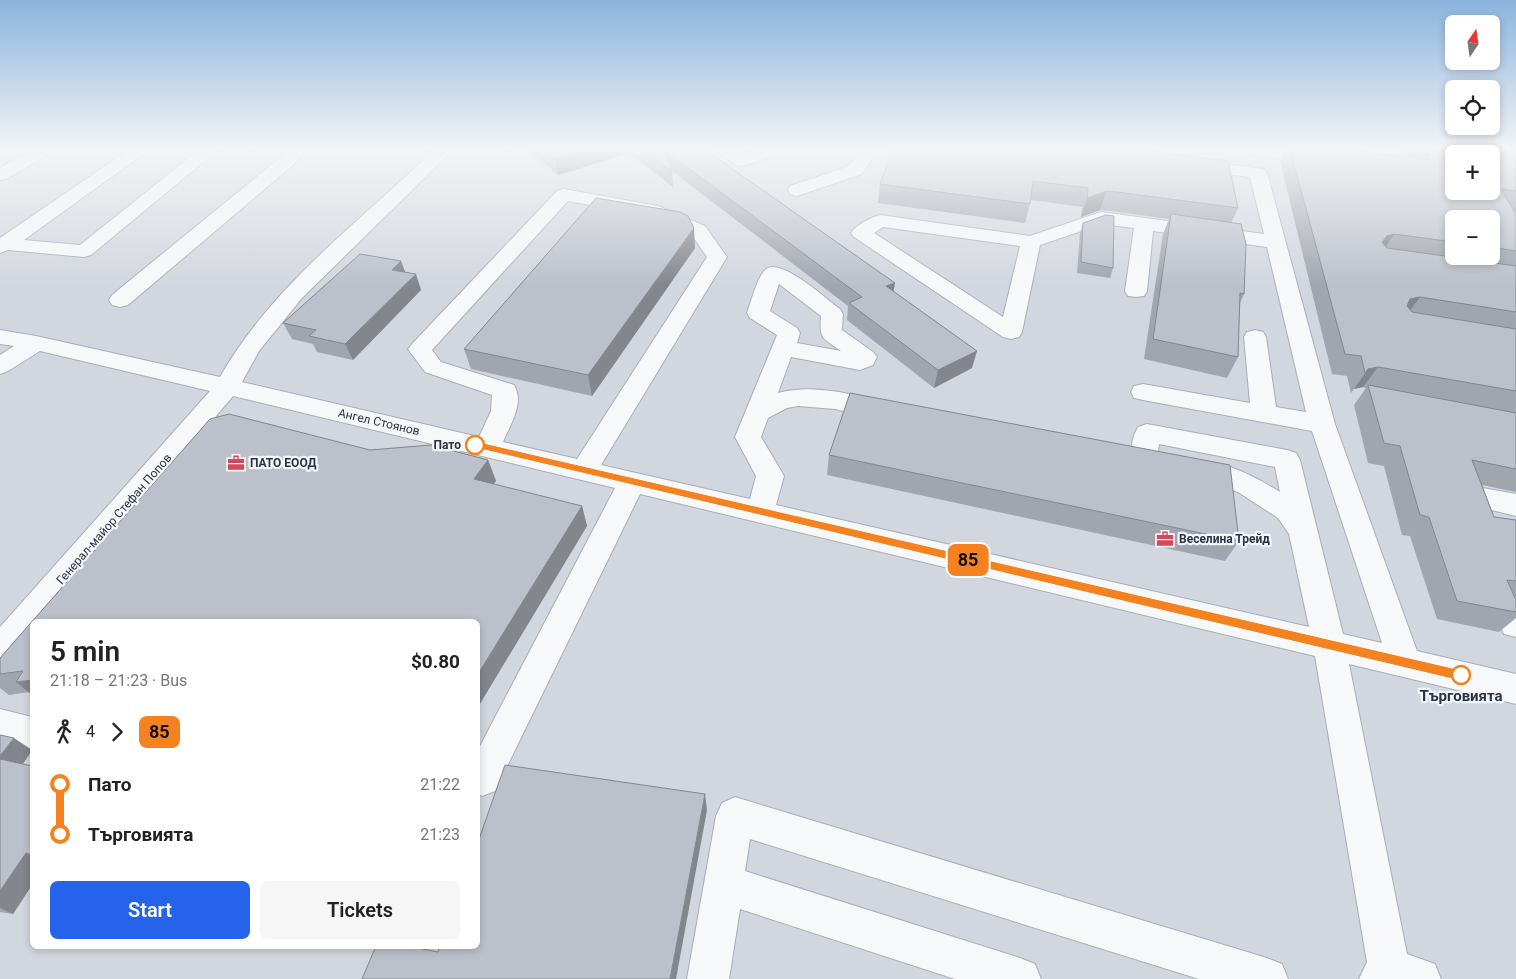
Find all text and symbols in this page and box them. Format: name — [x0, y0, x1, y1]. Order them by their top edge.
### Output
north arrow — [1445, 15, 1500, 70]
map controls — [1445, 15, 1500, 265]
button: locate — [1445, 80, 1500, 135]
button: + — [1445, 145, 1500, 200]
button: − — [1445, 210, 1500, 265]
street label: Ангел Стоянов — [337, 406, 421, 438]
marker: Пато — [465, 435, 485, 455]
place label: Пато — [433, 438, 461, 452]
street label: Генерал-майор Стефан Попов — [54, 451, 175, 587]
office icon: ПАТО ЕООД — [226, 453, 246, 473]
place label: ПАТО ЕООД — [250, 456, 316, 470]
office icon: Веселина Трейд — [1155, 529, 1175, 549]
place label: Веселина Трейд — [1179, 532, 1270, 546]
line badge: 85 — [946, 544, 990, 576]
text: 85 — [958, 549, 978, 570]
text: 5 min — [50, 635, 120, 668]
text: $0.80 — [411, 650, 460, 673]
marker: Търговията — [1451, 665, 1471, 685]
text: 21:18 – 21:23 · Bus — [50, 671, 187, 690]
place label: Търговията — [1419, 687, 1503, 705]
icon: walk — [50, 718, 78, 746]
icon: forward — [103, 718, 131, 746]
text: 85 — [149, 721, 170, 742]
text: 4 — [86, 722, 95, 741]
text: Пато — [88, 773, 132, 796]
text: 21:22 — [420, 775, 460, 794]
text: Търговията — [88, 823, 193, 846]
text: 21:23 — [420, 825, 460, 844]
button: Start — [50, 881, 250, 939]
button: Tickets — [260, 881, 460, 939]

